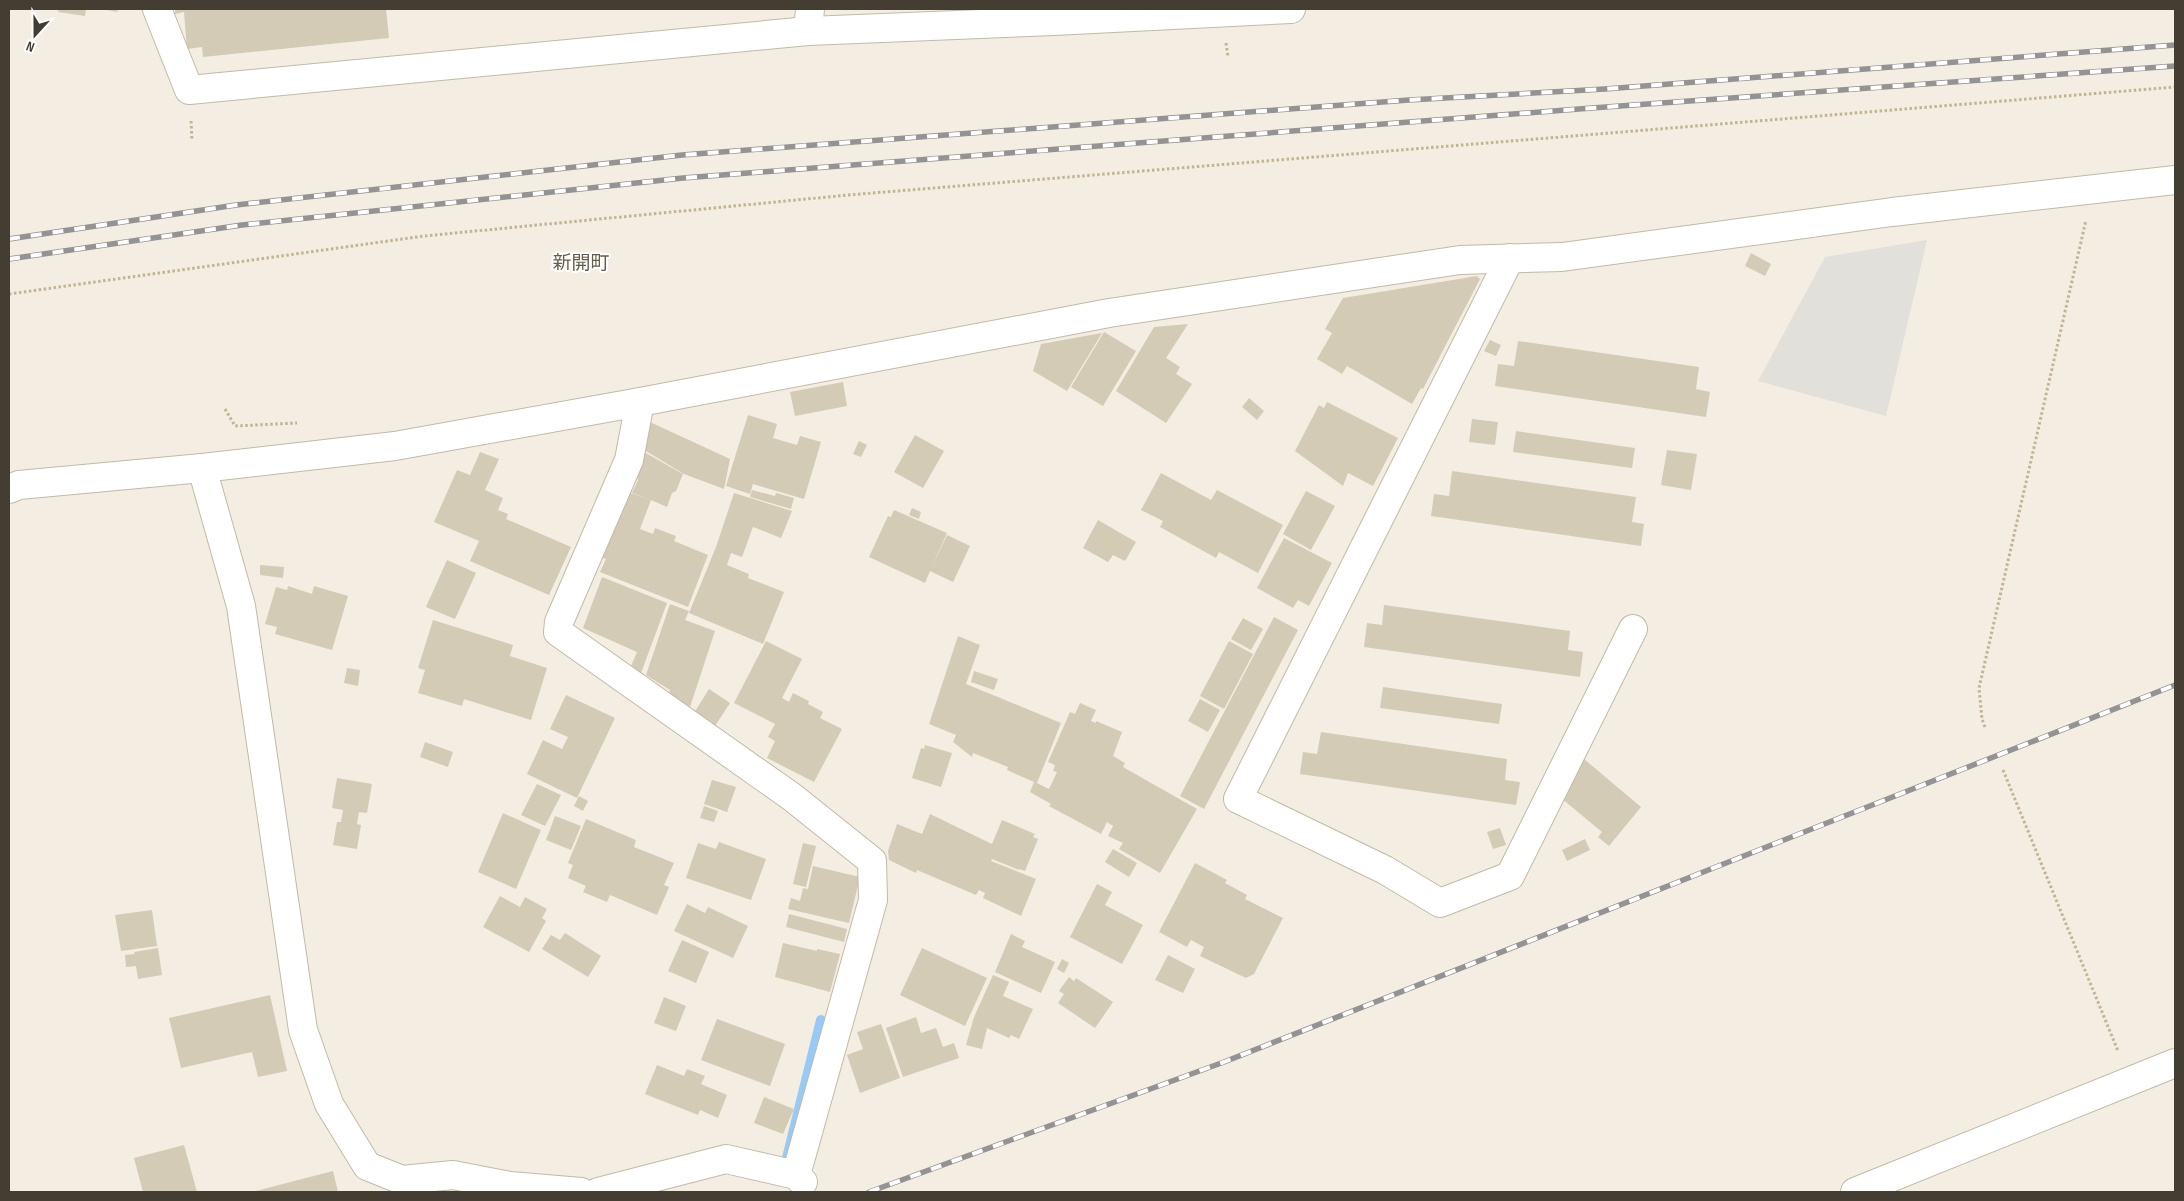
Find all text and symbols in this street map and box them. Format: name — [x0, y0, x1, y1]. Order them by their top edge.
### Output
north arrow — [10, 10, 60, 60]
text: N — [24, 37, 37, 56]
district label: 新開町 — [552, 252, 610, 275]

